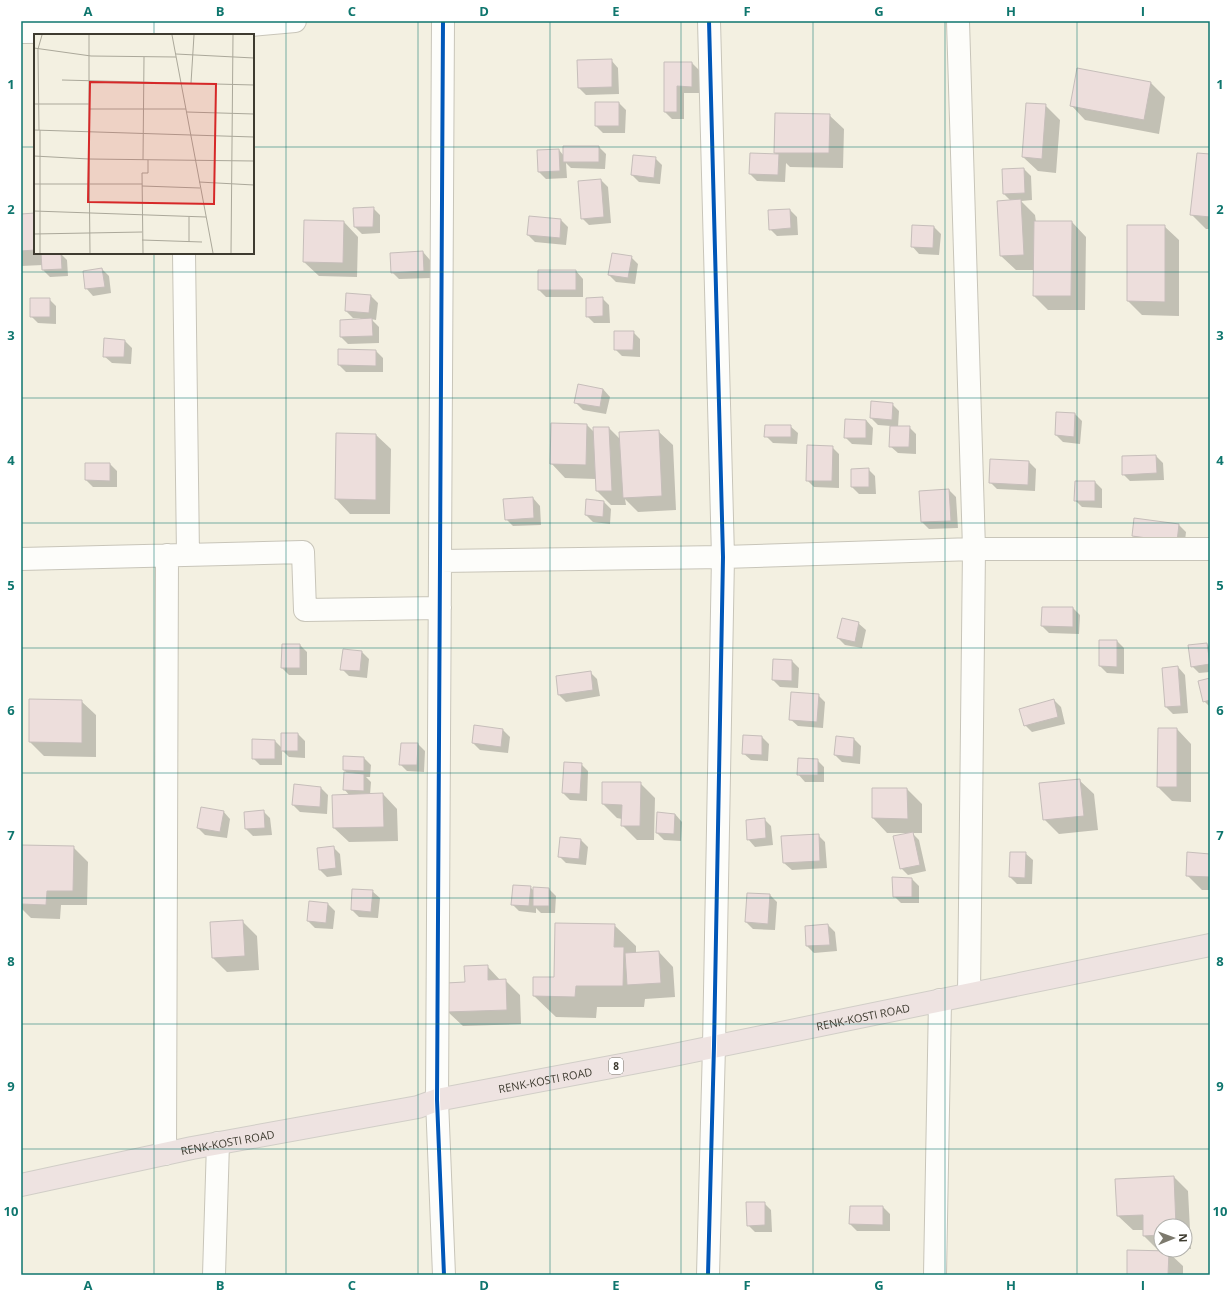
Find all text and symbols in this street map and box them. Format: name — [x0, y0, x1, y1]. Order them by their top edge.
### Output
text: A — [84, 2, 93, 20]
text: B — [216, 2, 225, 20]
text: C — [348, 2, 356, 20]
text: D — [479, 2, 489, 20]
text: E — [612, 2, 620, 20]
text: F — [743, 2, 751, 20]
text: G — [874, 2, 884, 20]
text: H — [1006, 2, 1016, 20]
text: I — [1141, 2, 1145, 20]
inset map — [34, 34, 254, 254]
text: 1 — [7, 75, 15, 93]
text: 1 — [1216, 75, 1224, 93]
text: 2 — [7, 200, 15, 218]
text: 2 — [1216, 200, 1224, 218]
text: 3 — [7, 326, 15, 344]
text: 3 — [1216, 326, 1224, 344]
text: 4 — [7, 451, 15, 469]
text: 4 — [1216, 451, 1224, 469]
text: 5 — [7, 576, 15, 594]
text: 5 — [1216, 576, 1224, 594]
text: 6 — [7, 701, 15, 719]
text: 6 — [1216, 701, 1224, 719]
text: 7 — [7, 826, 15, 844]
text: 7 — [1216, 826, 1224, 844]
text: 8 — [7, 952, 15, 970]
text: 8 — [1216, 952, 1224, 970]
street label: RENK-KOSTI ROAD — [815, 999, 911, 1033]
road number: 8 — [609, 1058, 623, 1074]
street label: RENK-KOSTI ROAD — [497, 1063, 593, 1096]
text: 9 — [7, 1077, 15, 1095]
text: 9 — [1216, 1077, 1224, 1095]
street label: RENK-KOSTI ROAD — [179, 1126, 276, 1158]
text: 10 — [4, 1202, 18, 1220]
text: 10 — [1213, 1202, 1227, 1220]
north arrow — [1153, 1218, 1193, 1258]
text: N — [1176, 1233, 1191, 1242]
text: A — [84, 1276, 93, 1294]
text: B — [216, 1276, 225, 1294]
text: C — [348, 1276, 356, 1294]
text: D — [479, 1276, 489, 1294]
text: E — [612, 1276, 620, 1294]
text: F — [743, 1276, 751, 1294]
text: G — [874, 1276, 884, 1294]
text: H — [1006, 1276, 1016, 1294]
text: I — [1141, 1276, 1145, 1294]

